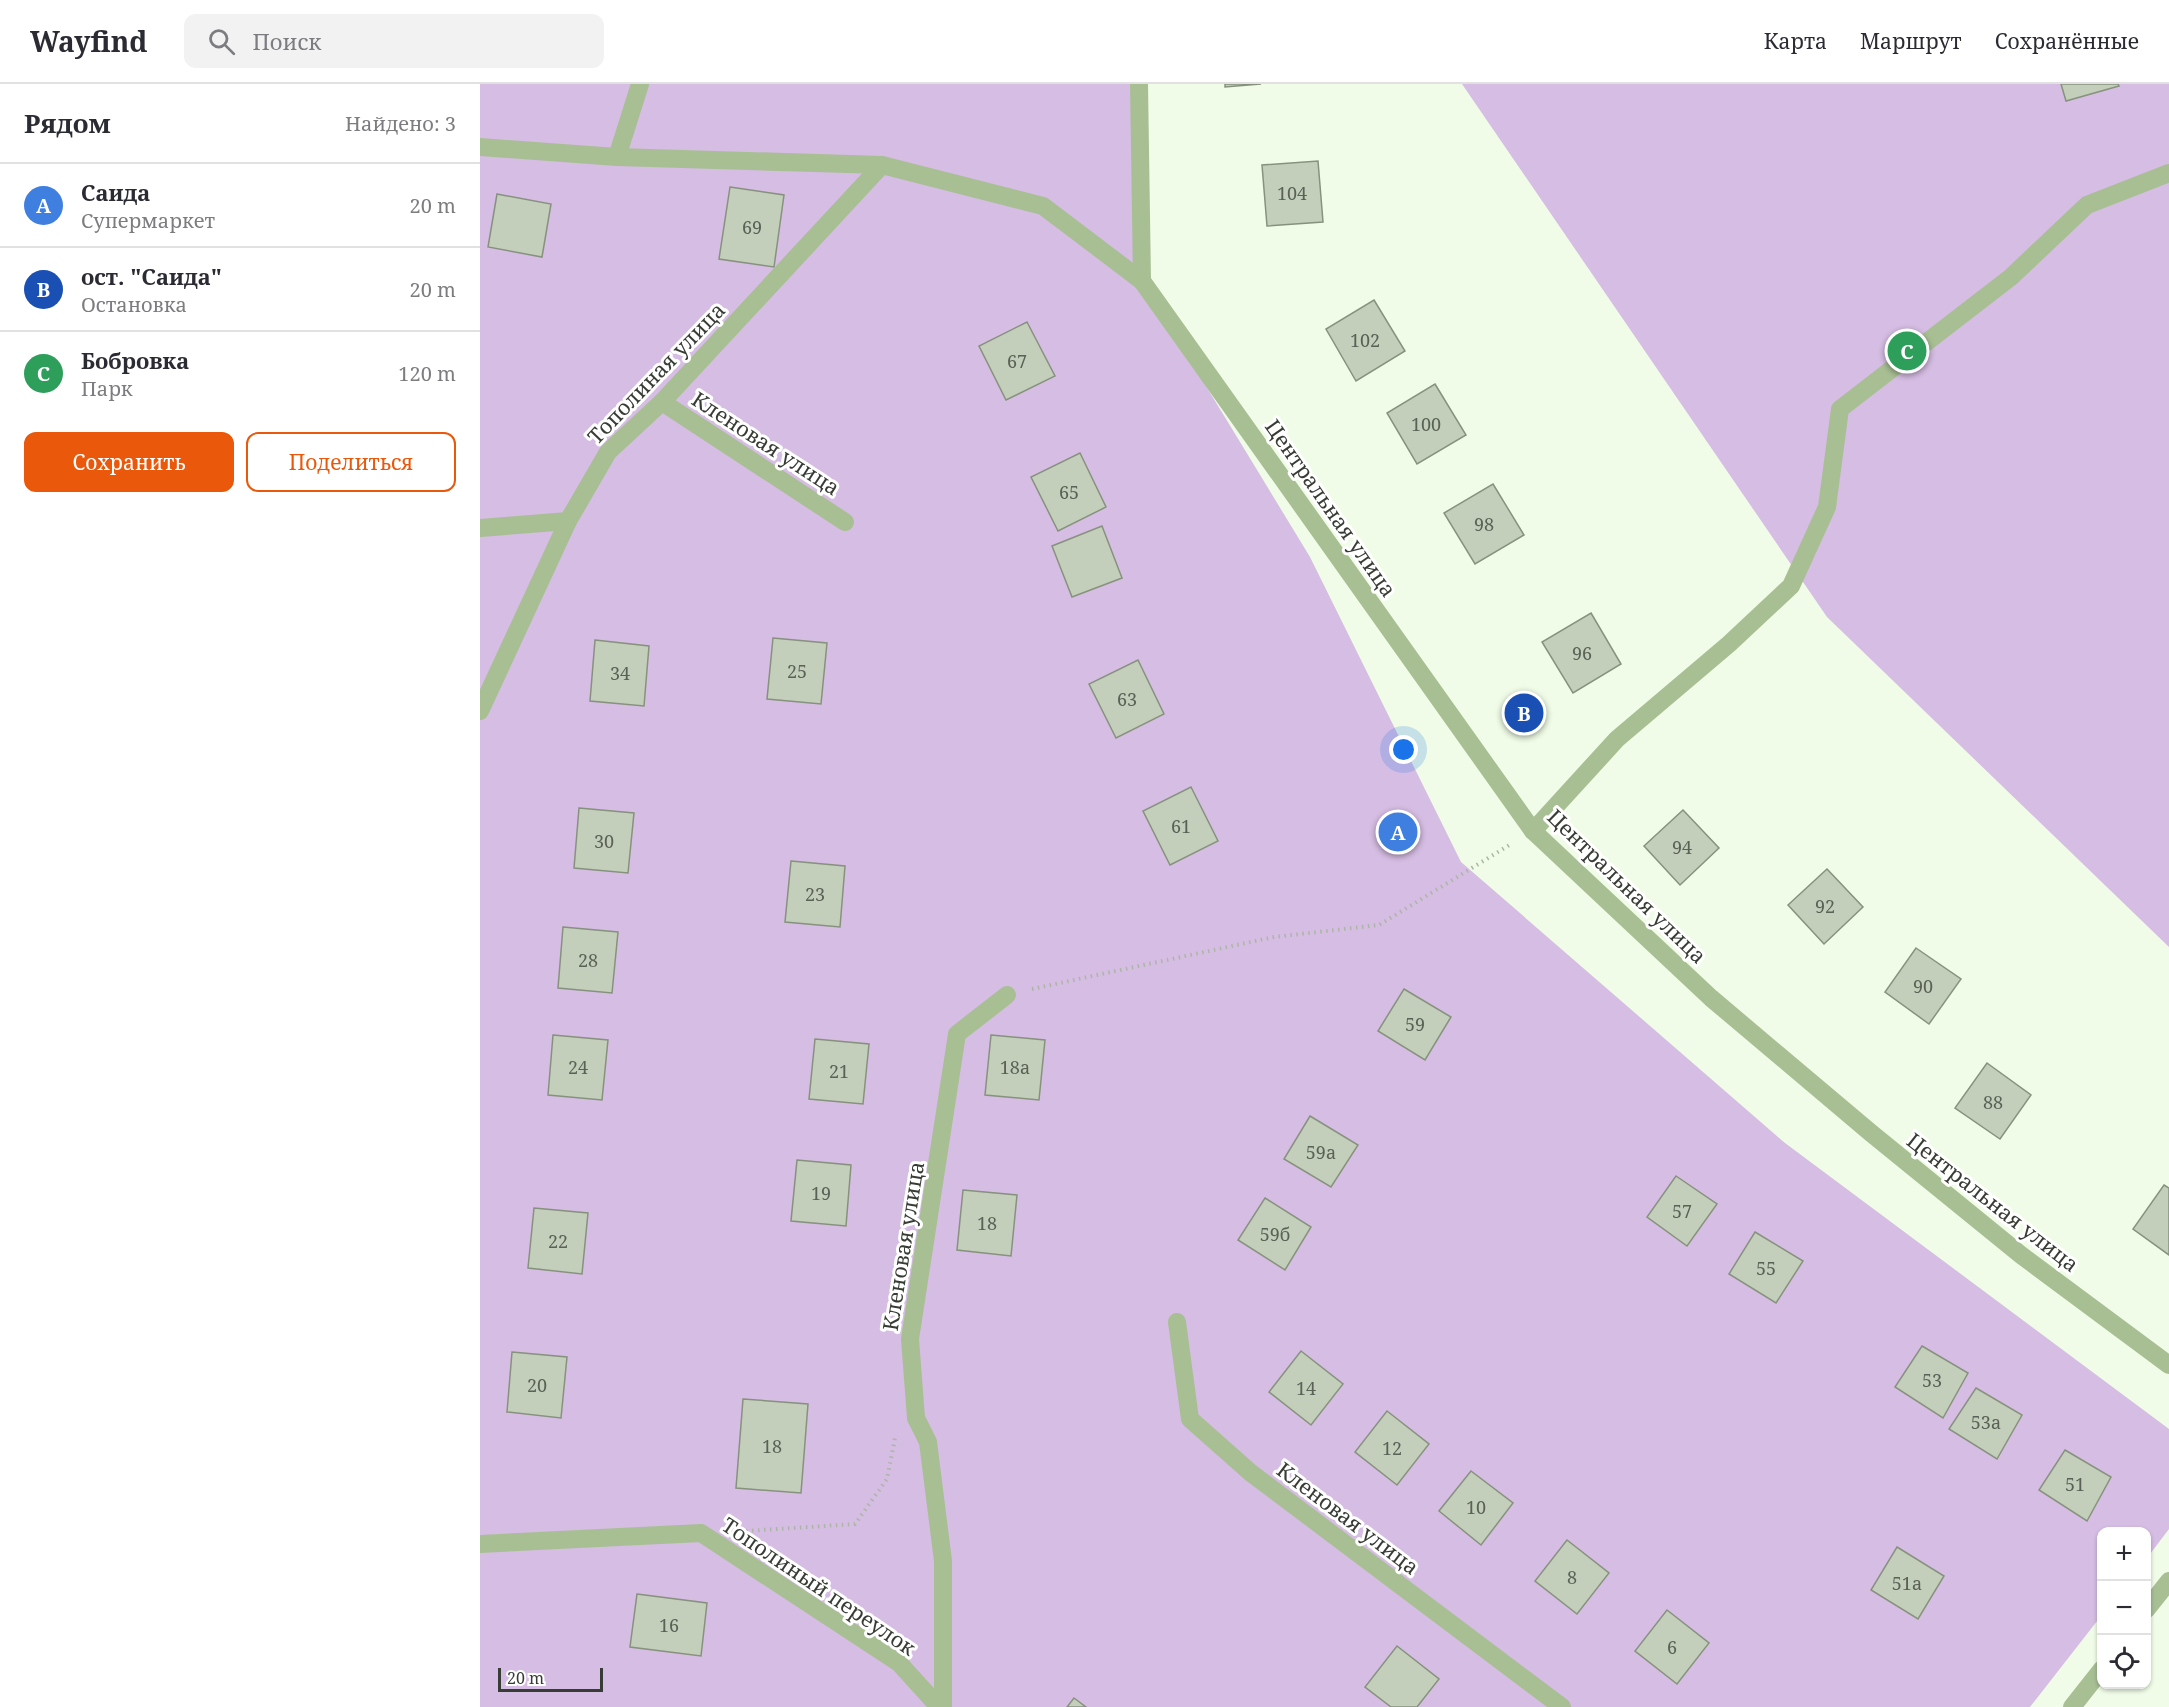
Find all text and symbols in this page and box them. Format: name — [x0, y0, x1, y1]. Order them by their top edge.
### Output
search box — [184, 14, 604, 68]
text: Wayfind — [30, 22, 148, 60]
icon: search — [205, 25, 238, 58]
text: Поиск — [253, 26, 321, 56]
text: Карта — [1764, 27, 1827, 55]
text: Маршрут — [1860, 27, 1962, 55]
text: Сохранённые — [1995, 27, 2139, 55]
text: Рядом — [24, 105, 111, 141]
text: Найдено: 3 — [345, 110, 456, 137]
text: Саида — [81, 177, 150, 207]
house number: 104 — [1277, 181, 1307, 205]
text: A — [36, 192, 51, 219]
text: 20 m — [410, 192, 456, 219]
text: Супермаркет — [81, 207, 215, 234]
house number: 69 — [742, 215, 762, 239]
text: ост. "Саида" — [81, 261, 222, 291]
text: B — [37, 276, 50, 303]
text: 20 m — [410, 276, 456, 303]
text: Остановка — [81, 291, 187, 318]
street label: Тополиная улица — [581, 296, 731, 450]
house number: 102 — [1350, 328, 1380, 352]
pin: C — [1888, 328, 1926, 374]
text: Бобровка — [81, 345, 189, 375]
house number: 67 — [1007, 349, 1027, 373]
text: C — [37, 360, 50, 387]
text: 120 m — [398, 360, 456, 387]
text: Парк — [81, 375, 133, 402]
street label: Кленовая улица — [687, 385, 845, 501]
house number: 100 — [1411, 412, 1441, 436]
street label: Центральная улица — [1259, 414, 1403, 602]
button: Сохранить — [24, 432, 234, 492]
button: Поделиться — [246, 432, 456, 492]
house number: 65 — [1059, 480, 1079, 504]
house number: 98 — [1474, 512, 1494, 536]
house number: 96 — [1572, 641, 1592, 665]
house number: 25 — [787, 659, 807, 683]
house number: 34 — [610, 661, 630, 685]
house number: 63 — [1117, 687, 1137, 711]
pin: B — [1504, 690, 1544, 736]
your location — [1389, 735, 1418, 764]
street label: Центральная улица — [1541, 803, 1713, 969]
pin: A — [1378, 810, 1418, 855]
house number: 61 — [1171, 814, 1191, 838]
house number: 30 — [594, 829, 614, 853]
house number: 94 — [1672, 835, 1692, 859]
house number: 23 — [805, 882, 825, 906]
house number: 92 — [1815, 894, 1835, 918]
house number: 28 — [578, 948, 598, 972]
house number: 90 — [1913, 974, 1933, 998]
house number: 59 — [1405, 1012, 1425, 1036]
house number: 24 — [568, 1055, 588, 1079]
house number: 18а — [1000, 1055, 1030, 1079]
house number: 21 — [829, 1059, 849, 1083]
house number: 88 — [1983, 1090, 2003, 1114]
street label: Центральная улица — [1901, 1126, 2085, 1278]
house number: 59а — [1306, 1140, 1336, 1164]
street label: Кленовая улица — [876, 1159, 930, 1333]
house number: 19 — [811, 1181, 831, 1205]
house number: 57 — [1672, 1199, 1692, 1223]
house number: 18 — [977, 1211, 997, 1235]
house number: 59б — [1260, 1222, 1290, 1246]
house number: 22 — [548, 1229, 568, 1253]
house number: 55 — [1756, 1256, 1776, 1280]
house number: 53 — [1922, 1368, 1942, 1392]
house number: 20 — [527, 1373, 547, 1397]
house number: 14 — [1296, 1376, 1316, 1400]
house number: 53а — [1971, 1410, 2001, 1434]
house number: 18 — [762, 1434, 782, 1458]
house number: 12 — [1382, 1436, 1402, 1460]
street label: Кленовая улица — [1271, 1455, 1425, 1581]
house number: 51 — [2065, 1472, 2085, 1496]
house number: 10 — [1466, 1495, 1486, 1519]
street label: Тополиный переулок — [717, 1511, 922, 1662]
map controls — [2097, 1527, 2151, 1689]
button: + — [2097, 1527, 2151, 1581]
house number: 8 — [1567, 1565, 1577, 1589]
house number: 51а — [1892, 1571, 1922, 1595]
button: − — [2097, 1581, 2151, 1635]
house number: 16 — [659, 1613, 679, 1637]
house number: 6 — [1667, 1635, 1677, 1659]
button: locate — [2097, 1635, 2151, 1689]
scale bar — [498, 1665, 603, 1692]
text: 20 m — [507, 1667, 544, 1689]

